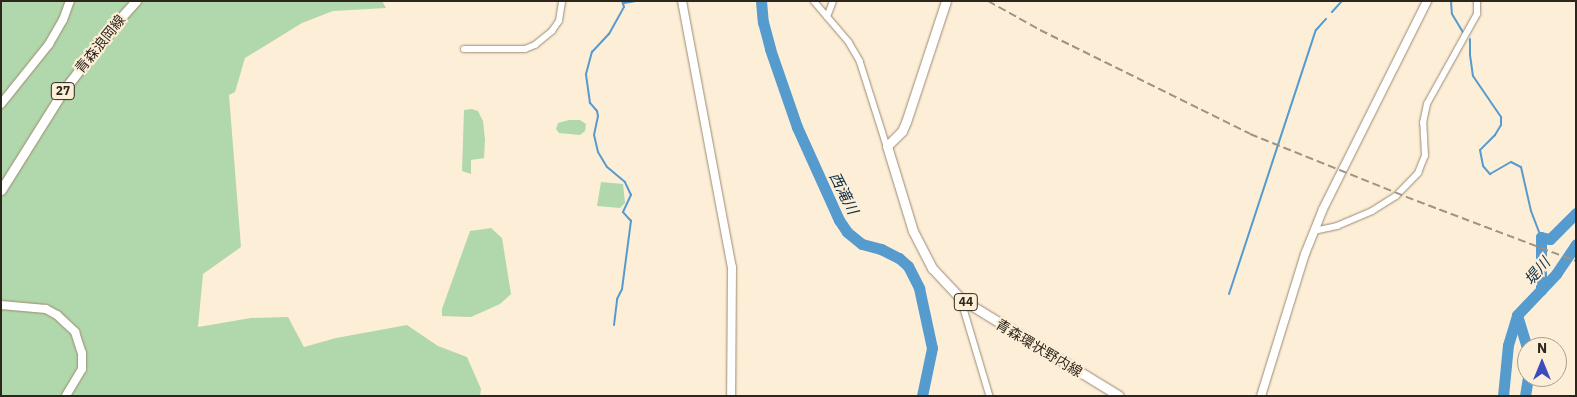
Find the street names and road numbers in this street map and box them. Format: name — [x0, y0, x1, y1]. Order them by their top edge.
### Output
street label: 青森浪岡線 — [71, 12, 129, 76]
road number: 27 — [50, 82, 76, 100]
road number: 44 — [954, 292, 978, 312]
street label: 青森環状野内線 — [993, 316, 1085, 380]

